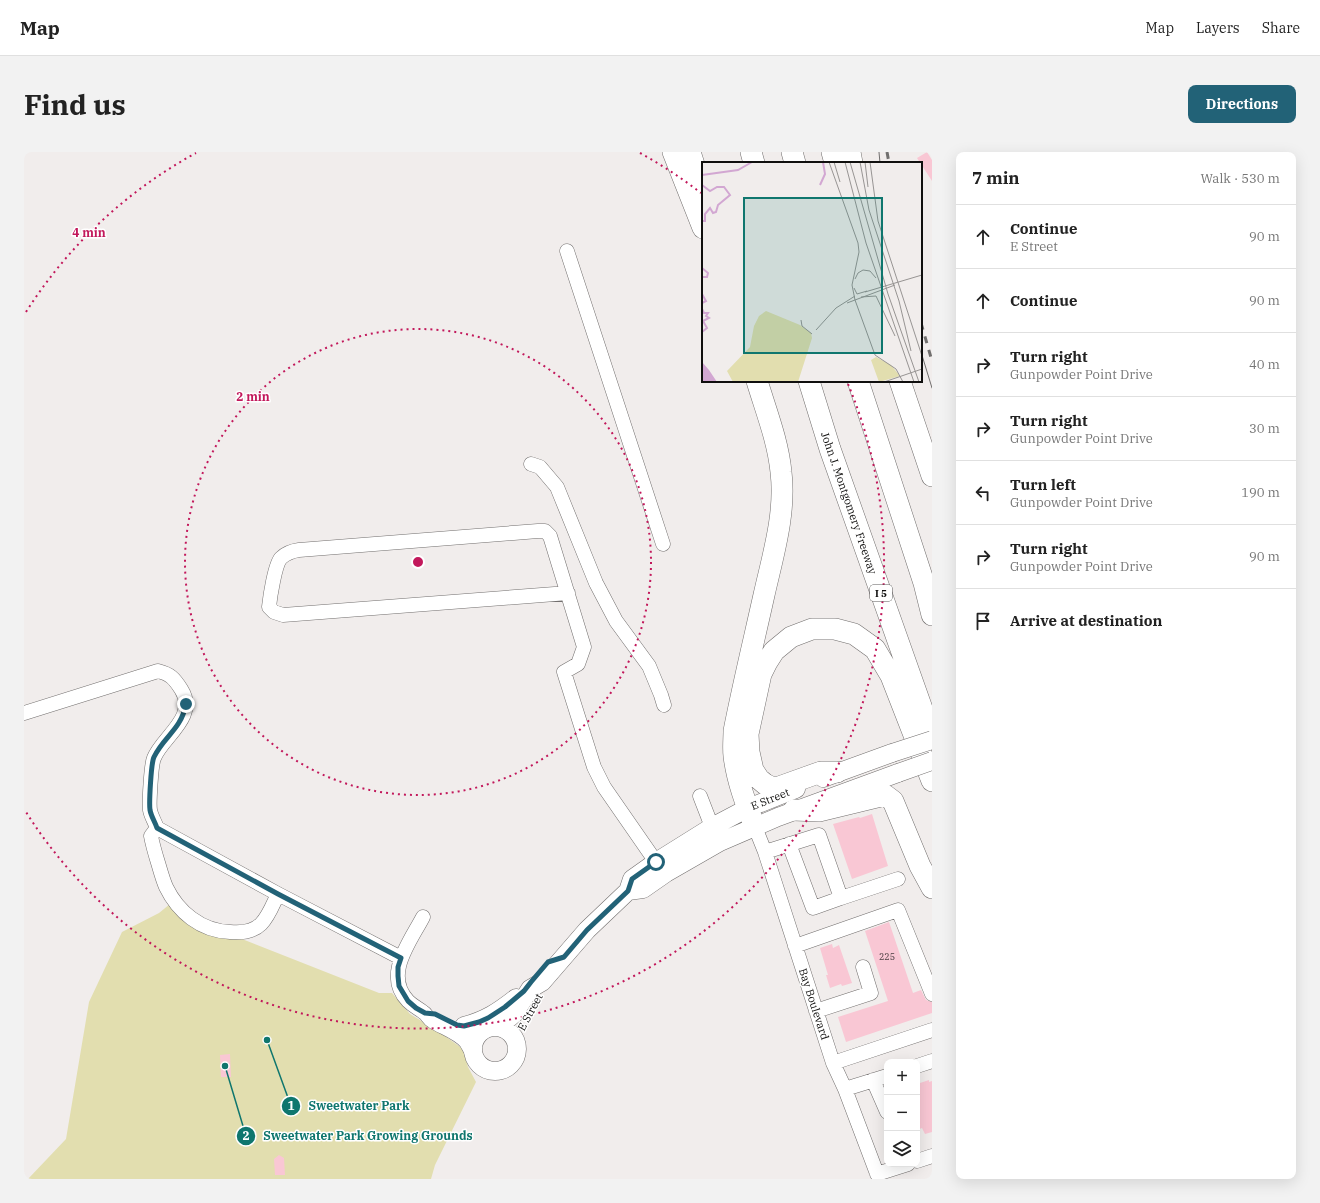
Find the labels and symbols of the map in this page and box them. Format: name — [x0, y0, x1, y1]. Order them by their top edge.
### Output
inset map — [702, 162, 922, 382]
text: 4 min — [72, 225, 106, 240]
text: 2 min — [236, 389, 270, 404]
street label: John J. Montgomery Freeway — [818, 430, 880, 576]
centre of rings — [411, 555, 425, 569]
road number: I 5 — [870, 585, 892, 601]
route end — [177, 695, 195, 713]
street label: E Street — [749, 785, 792, 813]
route start — [647, 853, 665, 871]
house number: 225 — [879, 951, 895, 962]
street label: Bay Boulevard — [796, 966, 832, 1042]
street label: E Street — [514, 991, 546, 1033]
callout: Sweetwater Park — [281, 1094, 418, 1118]
text: 1 — [287, 1098, 295, 1113]
text: Sweetwater Park — [309, 1098, 410, 1113]
callout: Sweetwater Park Growing Grounds — [236, 1124, 481, 1148]
text: 2 — [242, 1128, 250, 1143]
text: Sweetwater Park Growing Grounds — [263, 1128, 473, 1143]

